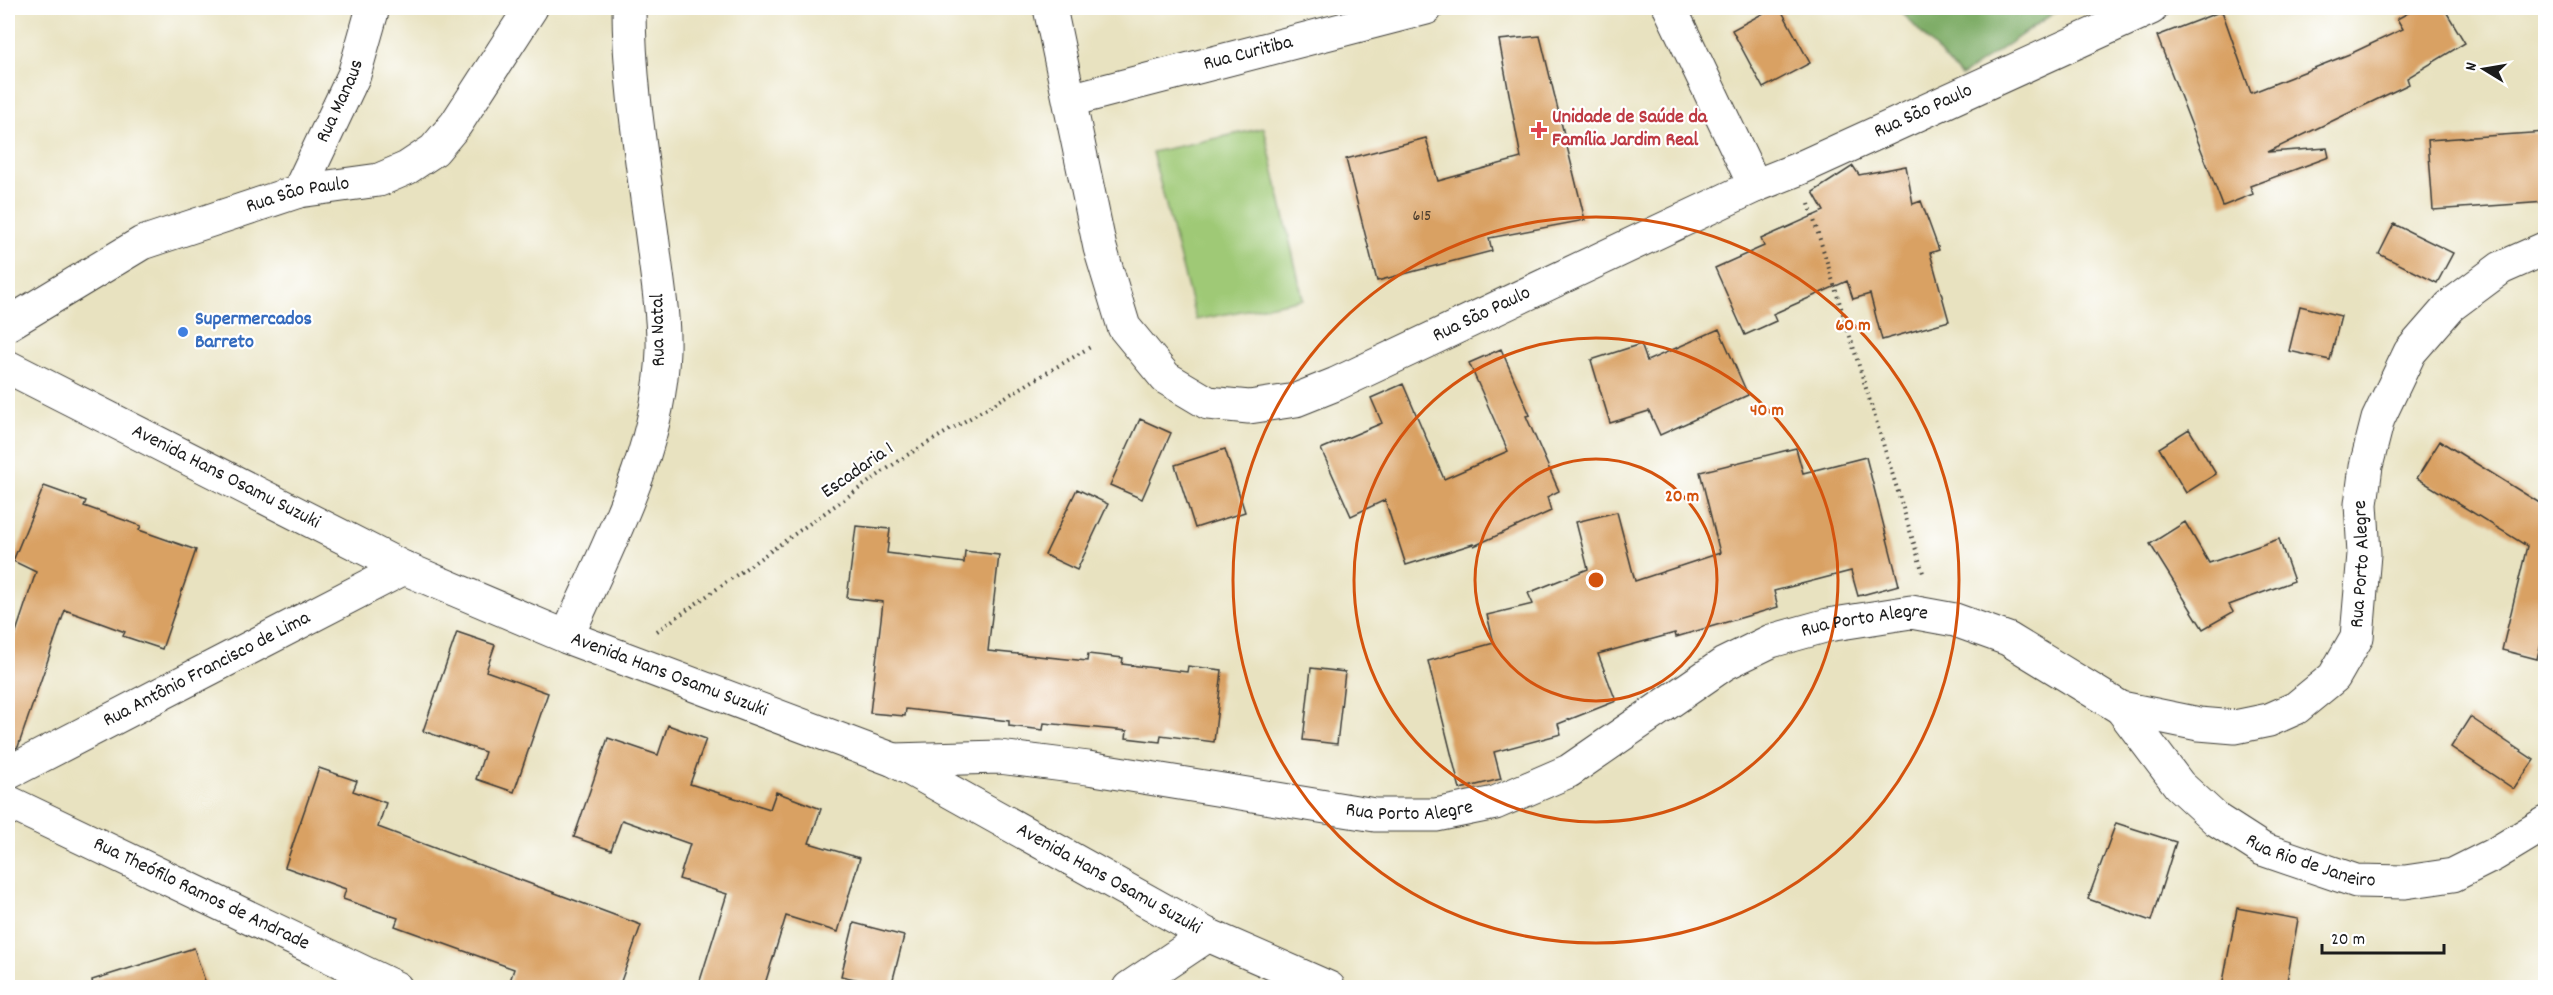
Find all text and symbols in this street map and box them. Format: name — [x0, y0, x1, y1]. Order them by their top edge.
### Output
street label: Rua Curitiba — [1201, 29, 1296, 79]
north arrow — [2454, 39, 2514, 99]
street label: Rua Manaus — [310, 57, 372, 148]
text: N — [2460, 60, 2484, 73]
street label: Rua São Paulo — [1870, 77, 1977, 146]
place label: Unidade de Saúde da Família Jardim Real — [1552, 104, 1708, 155]
marker: Unidade de Saúde da Família Jardim Real — [1530, 121, 1548, 139]
street label: Rua São Paulo — [243, 170, 351, 221]
house number: 615 — [1413, 205, 1431, 228]
street label: Rua São Paulo — [1428, 280, 1536, 350]
street label: Rua Natal — [644, 293, 674, 367]
place label: Supermercados Barreto — [195, 306, 312, 357]
text: 60 m — [1835, 314, 1871, 339]
marker: Supermercados Barreto — [176, 325, 190, 339]
text: 40 m — [1750, 399, 1784, 424]
street label: Avenida Hans Osamu Suzuki — [126, 418, 325, 537]
street label: Escadaria 1 — [816, 436, 900, 506]
text: 20 m — [1665, 485, 1699, 510]
street label: Rua Porto Alegre — [2344, 499, 2378, 629]
centre of rings — [1586, 570, 1606, 590]
street label: Rua Porto Alegre — [1798, 598, 1930, 646]
street label: Rua Antônio Francisco de Lima — [98, 605, 316, 735]
street label: Avenida Hans Osamu Suzuki — [567, 626, 772, 725]
street label: Rua Porto Alegre — [1343, 794, 1476, 829]
street label: Avenida Hans Osamu Suzuki — [1011, 817, 1206, 943]
street label: Rua Rio de Janeiro — [2239, 827, 2376, 895]
street label: Rua Theófilo Ramos de Andrade — [88, 831, 314, 958]
scale bar — [2322, 917, 2444, 955]
text: 20 m — [2331, 928, 2365, 953]

